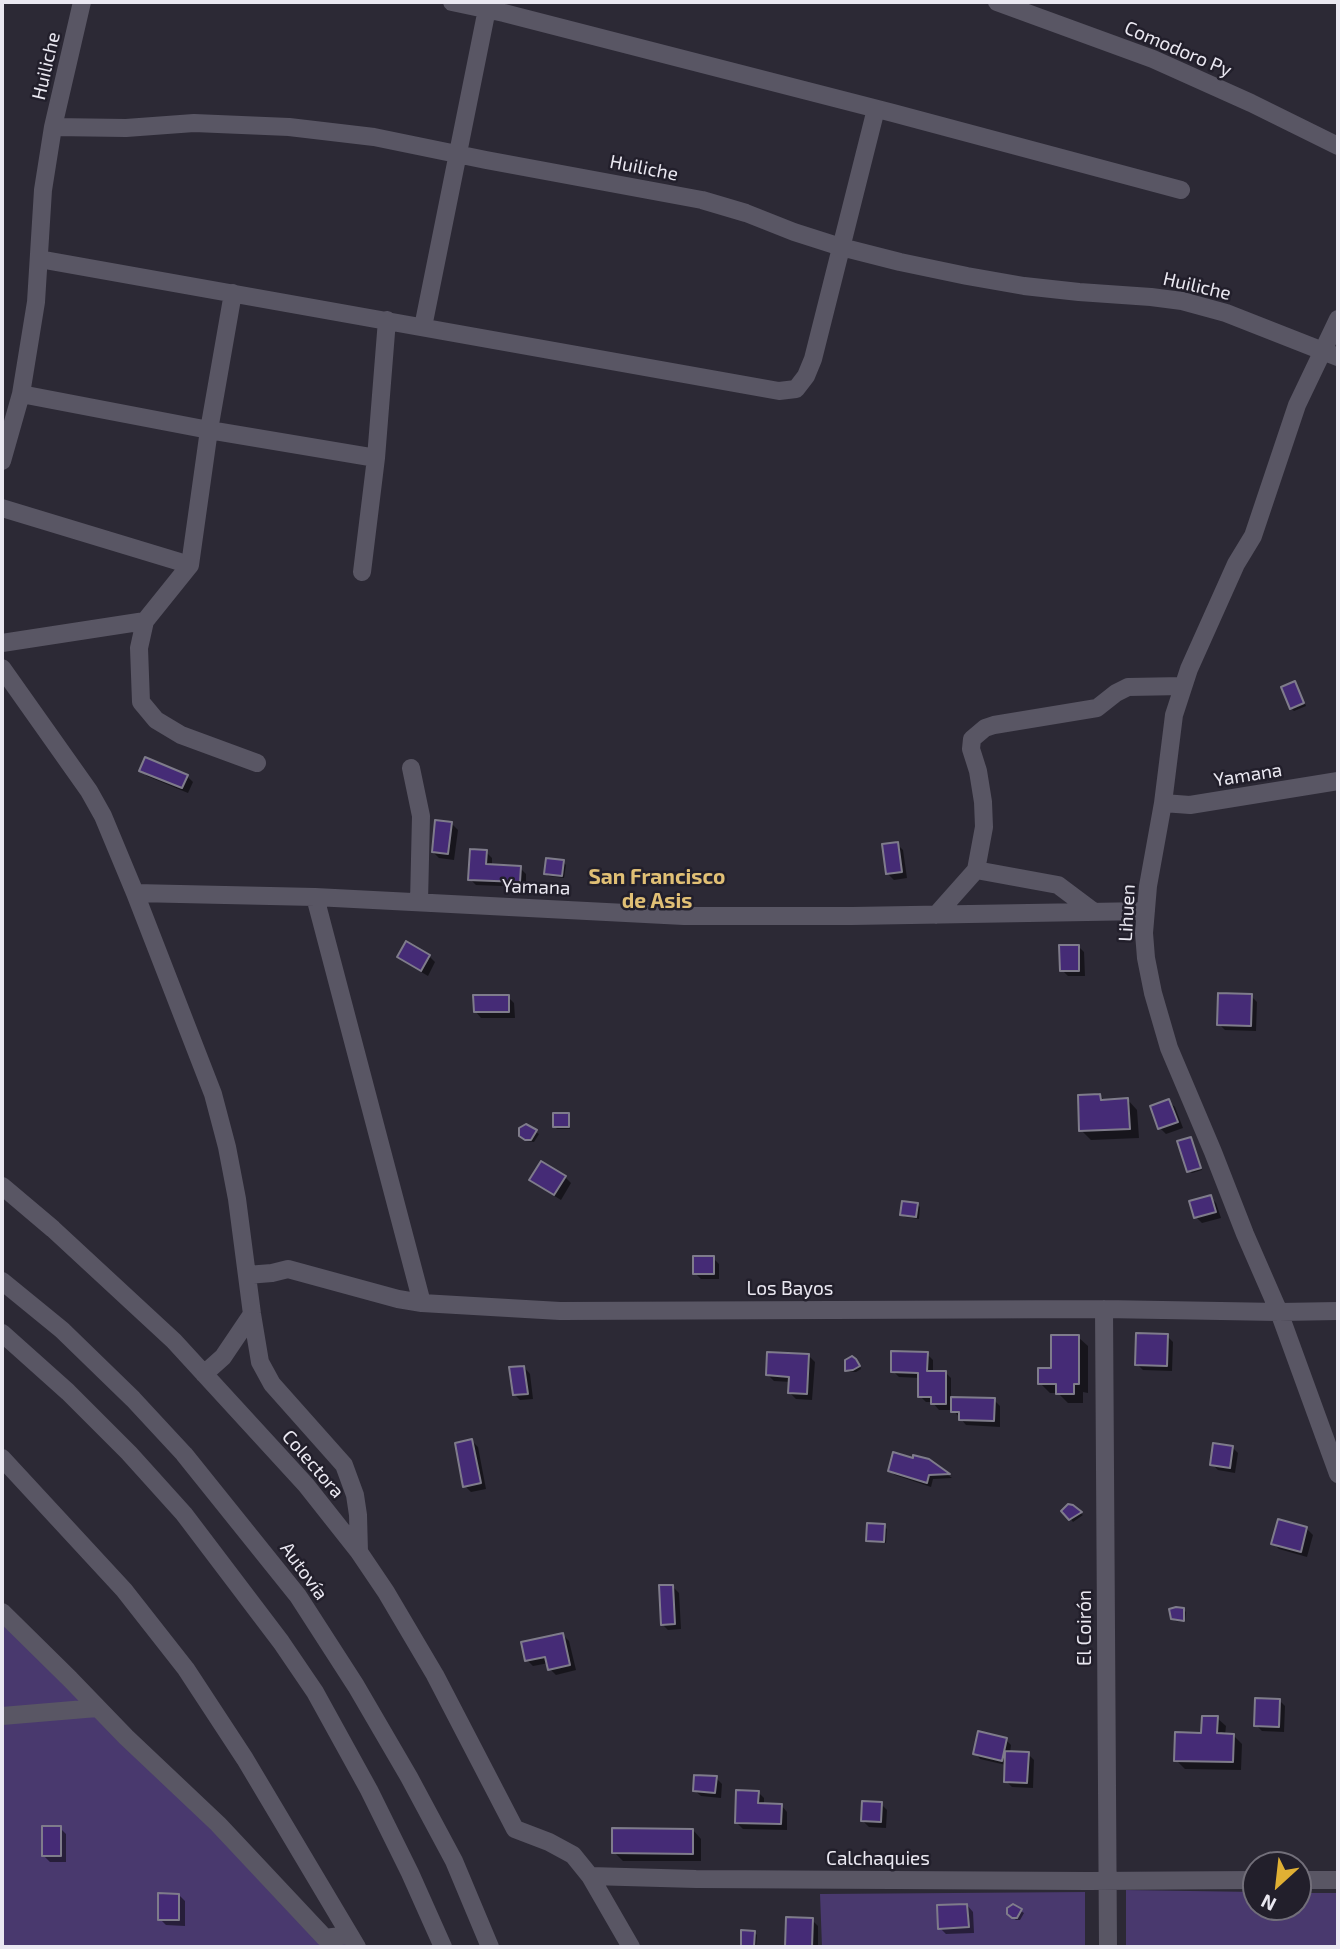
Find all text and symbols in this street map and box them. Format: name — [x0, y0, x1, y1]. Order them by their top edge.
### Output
street label: Comodoro Py — [1121, 16, 1235, 82]
street label: Huiliche — [27, 30, 65, 102]
street label: Huiliche — [608, 150, 680, 186]
street label: Huiliche — [1161, 267, 1233, 305]
street label: Yamana — [1212, 758, 1284, 792]
district label: San Francisco de Asis — [589, 864, 725, 914]
street label: Yamana — [501, 874, 571, 900]
street label: Lihuen — [1114, 884, 1140, 942]
street label: Los Bayos — [746, 1278, 834, 1300]
street label: Colectora — [277, 1425, 349, 1503]
street label: Autovía — [275, 1538, 333, 1604]
street label: El Coirón — [1074, 1590, 1096, 1666]
street label: Calchaquies — [826, 1848, 930, 1870]
north arrow — [1242, 1851, 1312, 1921]
text: N — [1257, 1890, 1279, 1917]

